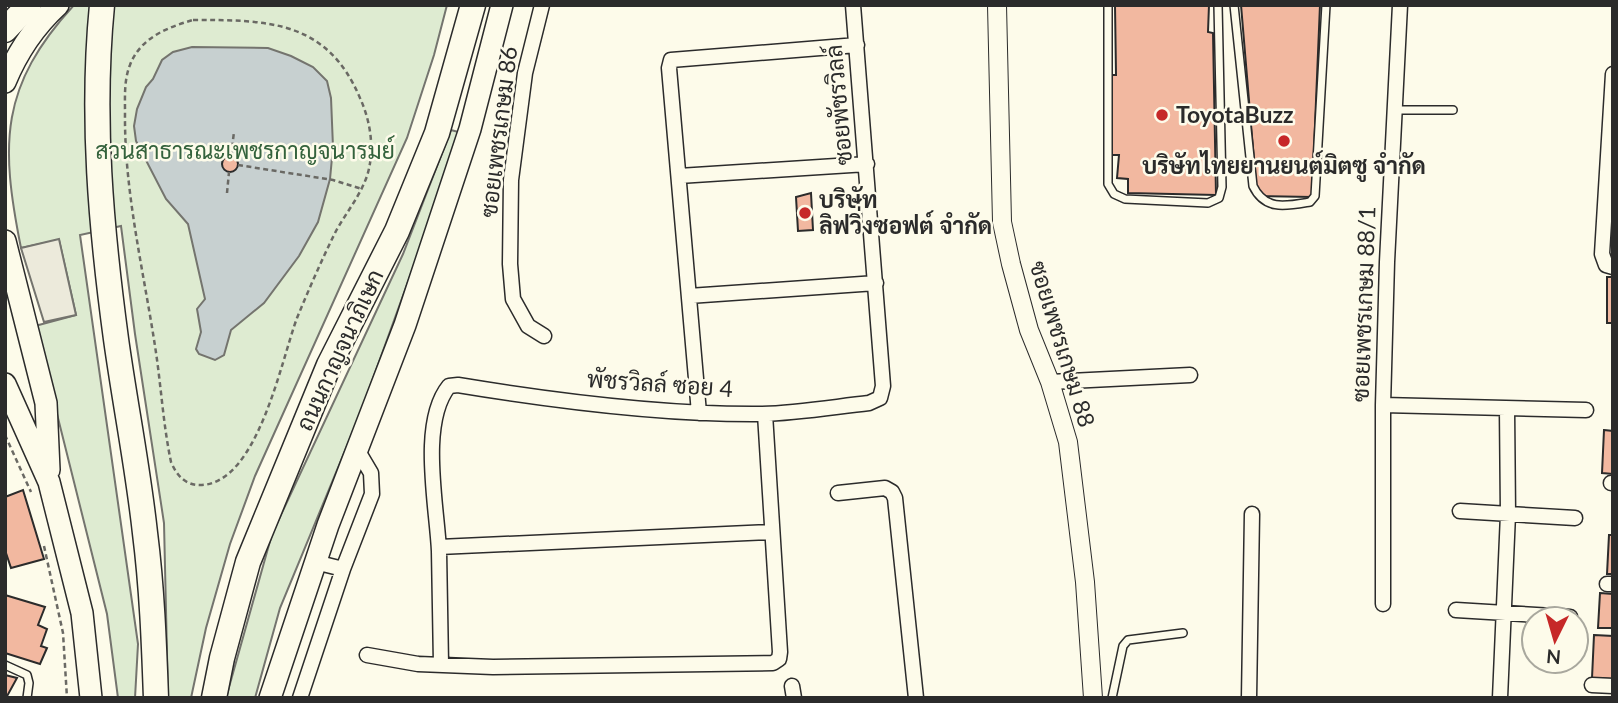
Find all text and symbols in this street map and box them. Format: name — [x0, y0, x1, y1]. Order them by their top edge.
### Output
street label: ซอยพัชรวิลล์ — [818, 44, 857, 167]
street label: ซอยเพชรเกษม 86 — [474, 45, 522, 219]
place label: ToyotaBuzz — [1176, 100, 1294, 128]
marker: ToyotaBuzz — [1154, 107, 1170, 123]
marker: บริษัทไทยยานยนต์มิตซู จำกัด — [1276, 133, 1292, 149]
park label: สวนสาธารณะเพชรกาญจนารมย์ — [95, 135, 395, 165]
place label: บริษัทไทยยานยนต์มิตซู จำกัด — [1142, 150, 1426, 182]
place label: บริษัท ลิฟวิ่งซอฟต์ จำกัด — [819, 185, 992, 239]
marker: บริษัท ลิฟวิ่งซอฟต์ จำกัด — [797, 205, 813, 221]
street label: ซอยเพชรเกษม 88/1 — [1346, 206, 1380, 402]
street label: ซอยเพชรเกษม 88 — [1024, 257, 1102, 430]
street label: ถนนกาญจนาภิเษก — [289, 264, 390, 435]
street label: พัชรวิลล์ ซอย 4 — [586, 363, 734, 402]
north arrow — [1520, 605, 1590, 675]
text: N — [1545, 645, 1562, 670]

